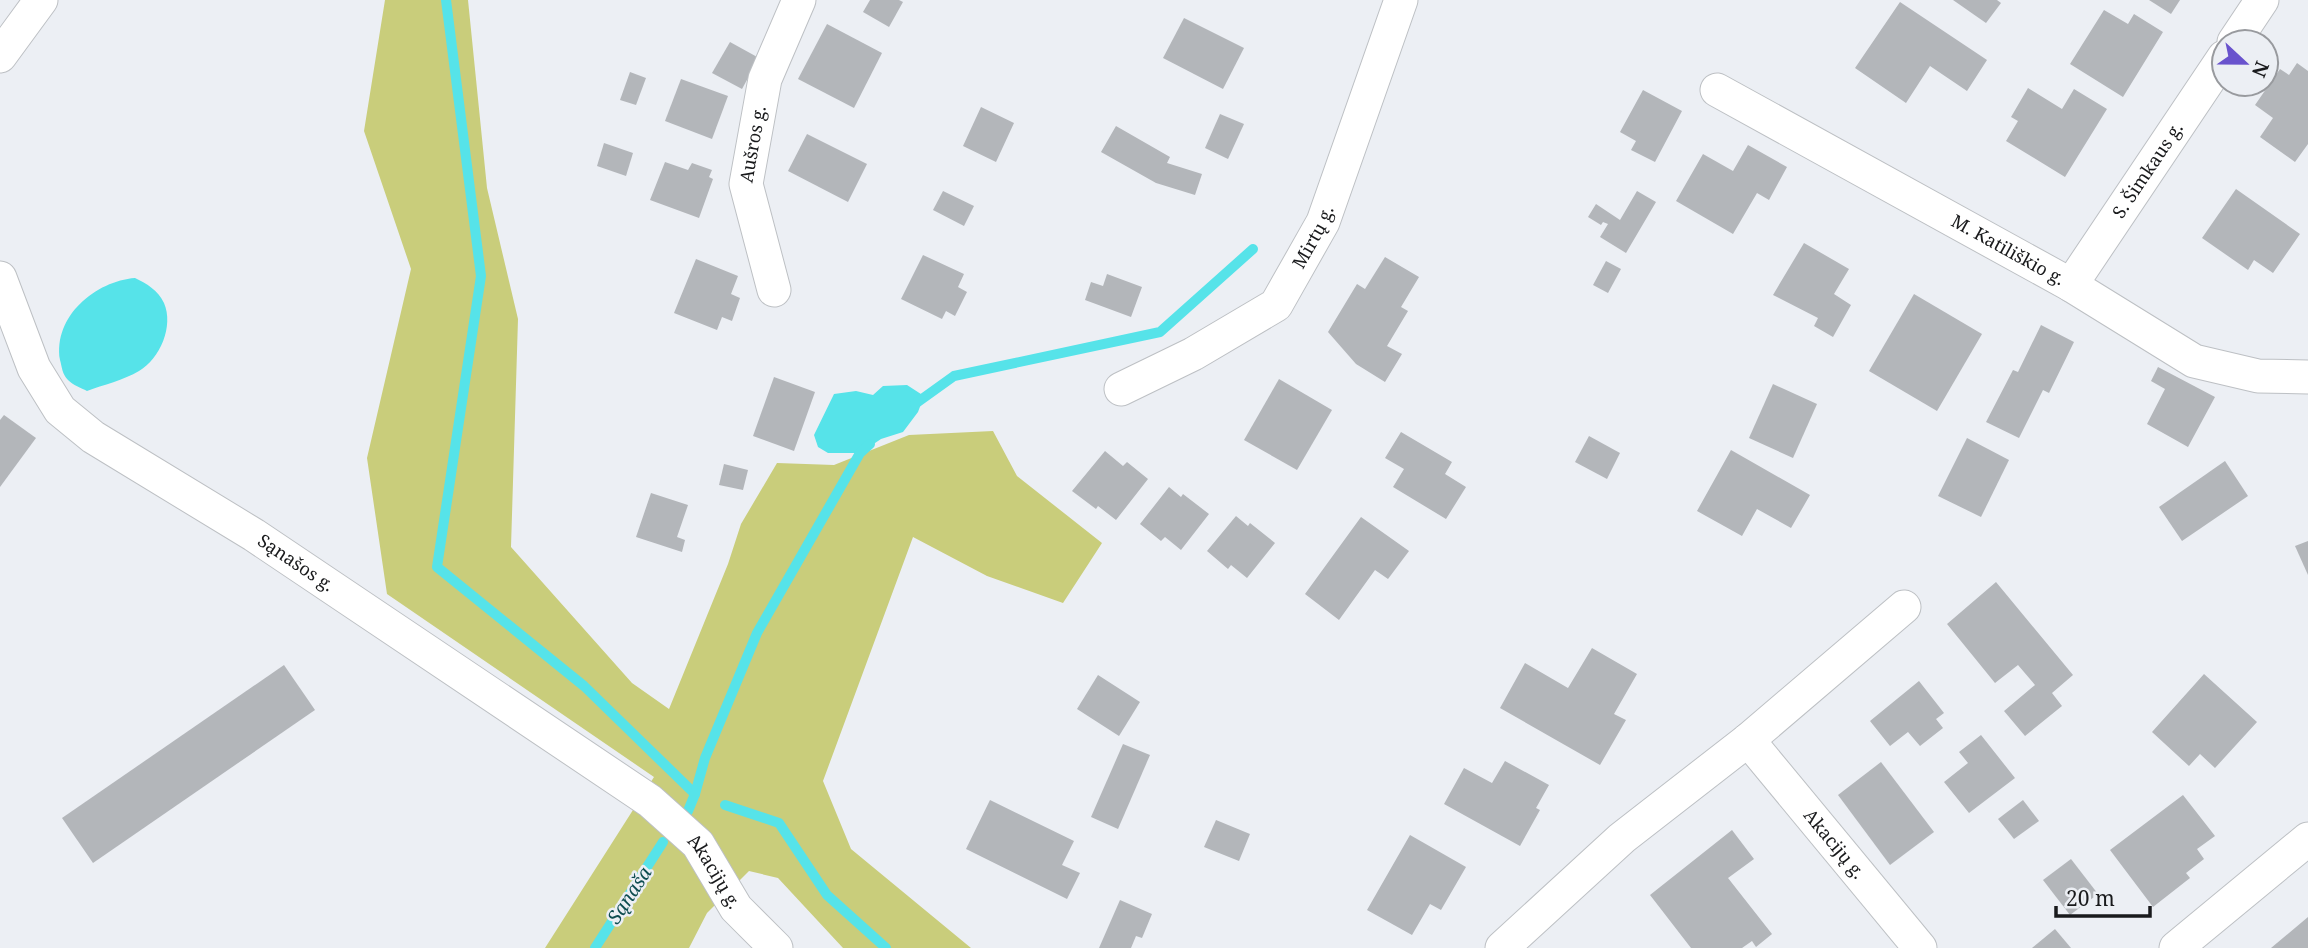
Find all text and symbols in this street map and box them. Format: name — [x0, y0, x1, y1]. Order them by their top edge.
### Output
north arrow — [2210, 28, 2280, 98]
text: N — [2246, 58, 2276, 81]
street label: Aušros g. — [733, 104, 771, 185]
street label: S. Šimkaus g. — [2106, 117, 2188, 222]
street label: Mirtų g. — [1286, 203, 1339, 272]
street label: M. Katiliškio g. — [1947, 208, 2069, 290]
street label: Sąnašos g. — [253, 528, 339, 596]
street label: Akacijų g. — [1799, 803, 1871, 883]
street label: Akacijų g. — [683, 828, 747, 913]
water label: Sąnaša — [601, 861, 657, 929]
scale bar — [2056, 874, 2150, 918]
text: 20 m — [2066, 884, 2115, 912]

